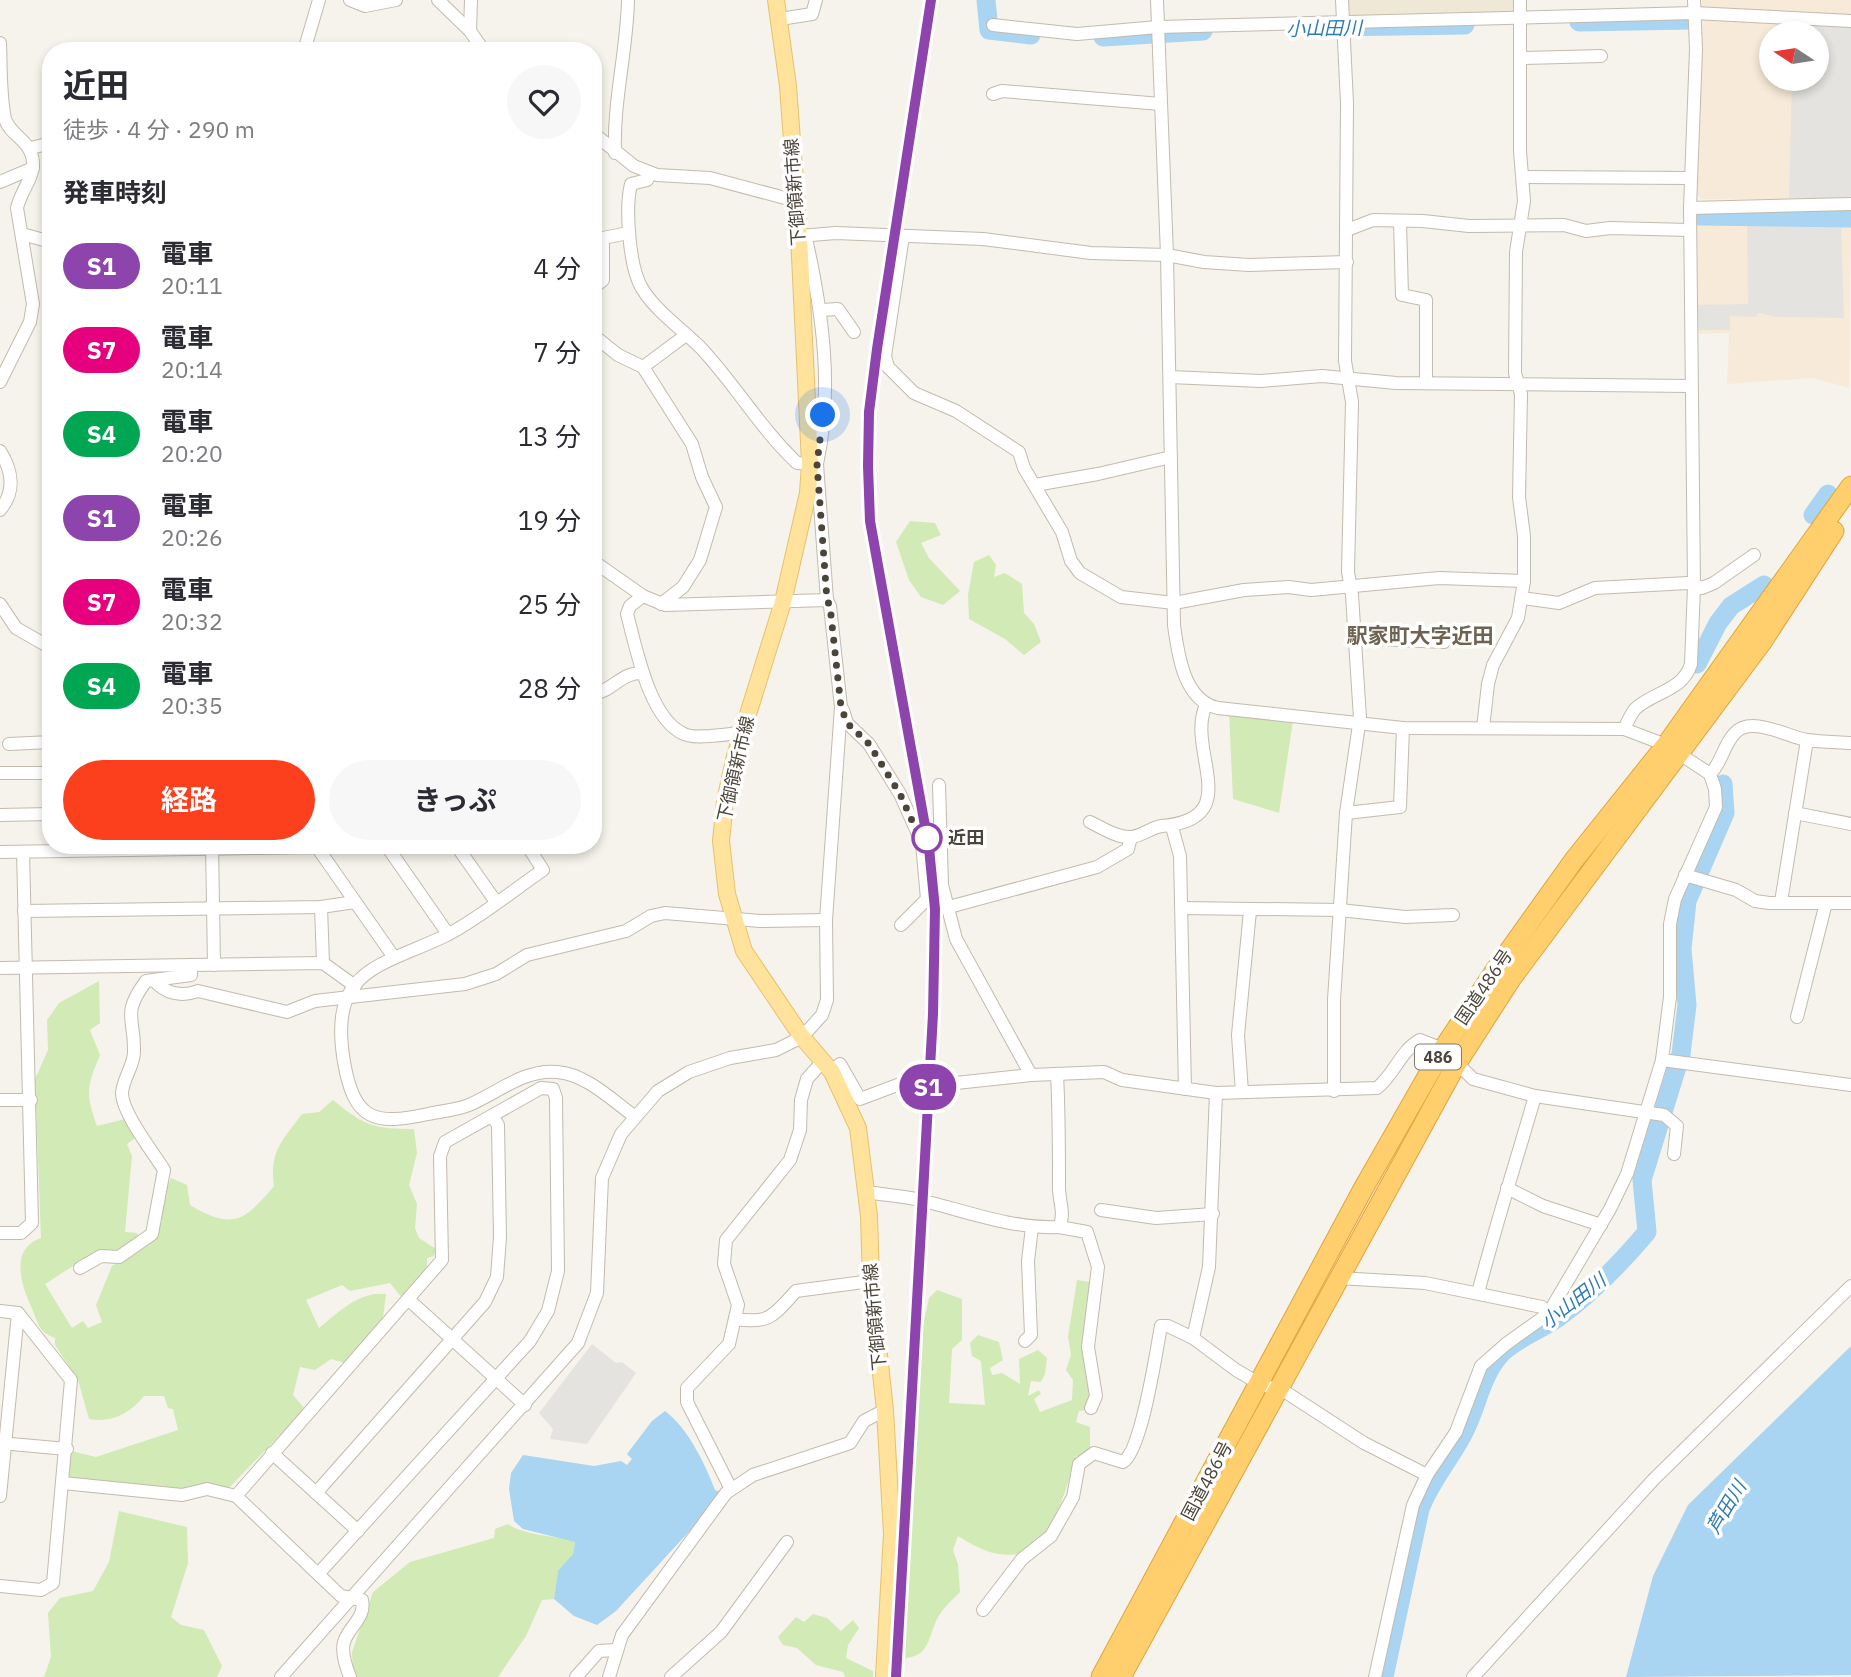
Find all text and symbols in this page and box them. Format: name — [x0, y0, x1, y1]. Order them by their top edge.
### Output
water label: 小山田川 — [1286, 15, 1364, 41]
north arrow — [1759, 21, 1829, 91]
map controls — [1759, 21, 1829, 91]
text: 近田 — [63, 63, 129, 106]
button: heart — [507, 65, 581, 139]
text: 徒歩 · 4 分 · 290 m — [63, 114, 255, 144]
street label: 下御領新市線 — [779, 137, 810, 247]
text: 発車時刻 — [63, 175, 167, 209]
text: 電車 — [161, 236, 213, 270]
text: S1 — [87, 250, 116, 282]
text: 4 分 — [533, 251, 581, 285]
text: 20:11 — [161, 270, 223, 300]
text: 電車 — [161, 320, 213, 354]
text: S7 — [87, 334, 116, 366]
text: 7 分 — [533, 335, 581, 369]
text: 20:14 — [161, 354, 223, 384]
your location — [805, 397, 840, 432]
text: 電車 — [161, 404, 213, 438]
text: S4 — [87, 418, 116, 450]
text: 13 分 — [518, 419, 581, 453]
text: 20:20 — [161, 438, 223, 468]
text: 電車 — [161, 488, 213, 522]
text: S1 — [87, 502, 116, 534]
text: 19 分 — [518, 503, 581, 537]
text: 20:26 — [161, 522, 223, 552]
text: 電車 — [161, 572, 213, 606]
text: S7 — [87, 586, 116, 618]
text: 25 分 — [518, 587, 581, 621]
text: 20:32 — [161, 606, 223, 636]
district label: 駅家町大字近田 — [1347, 621, 1494, 649]
text: 電車 — [161, 656, 213, 690]
text: S4 — [87, 670, 116, 702]
text: 28 分 — [518, 671, 581, 705]
text: 20:35 — [161, 690, 223, 720]
street label: 下御領新市線 — [712, 714, 759, 824]
button: 経路 — [63, 760, 315, 840]
button: きっぷ — [329, 760, 581, 840]
marker: 近田 — [912, 823, 942, 853]
place label: 近田 — [948, 826, 984, 849]
street label: 国道486号 — [1450, 944, 1517, 1029]
road number: 486 — [1415, 1044, 1461, 1070]
line badge: S1 — [897, 1064, 960, 1110]
text: S1 — [913, 1071, 943, 1103]
street label: 下御領新市線 — [858, 1262, 891, 1372]
water label: 小山田川 — [1536, 1267, 1612, 1334]
street label: 国道486号 — [1176, 1437, 1237, 1524]
water label: 芦田川 — [1701, 1475, 1752, 1538]

